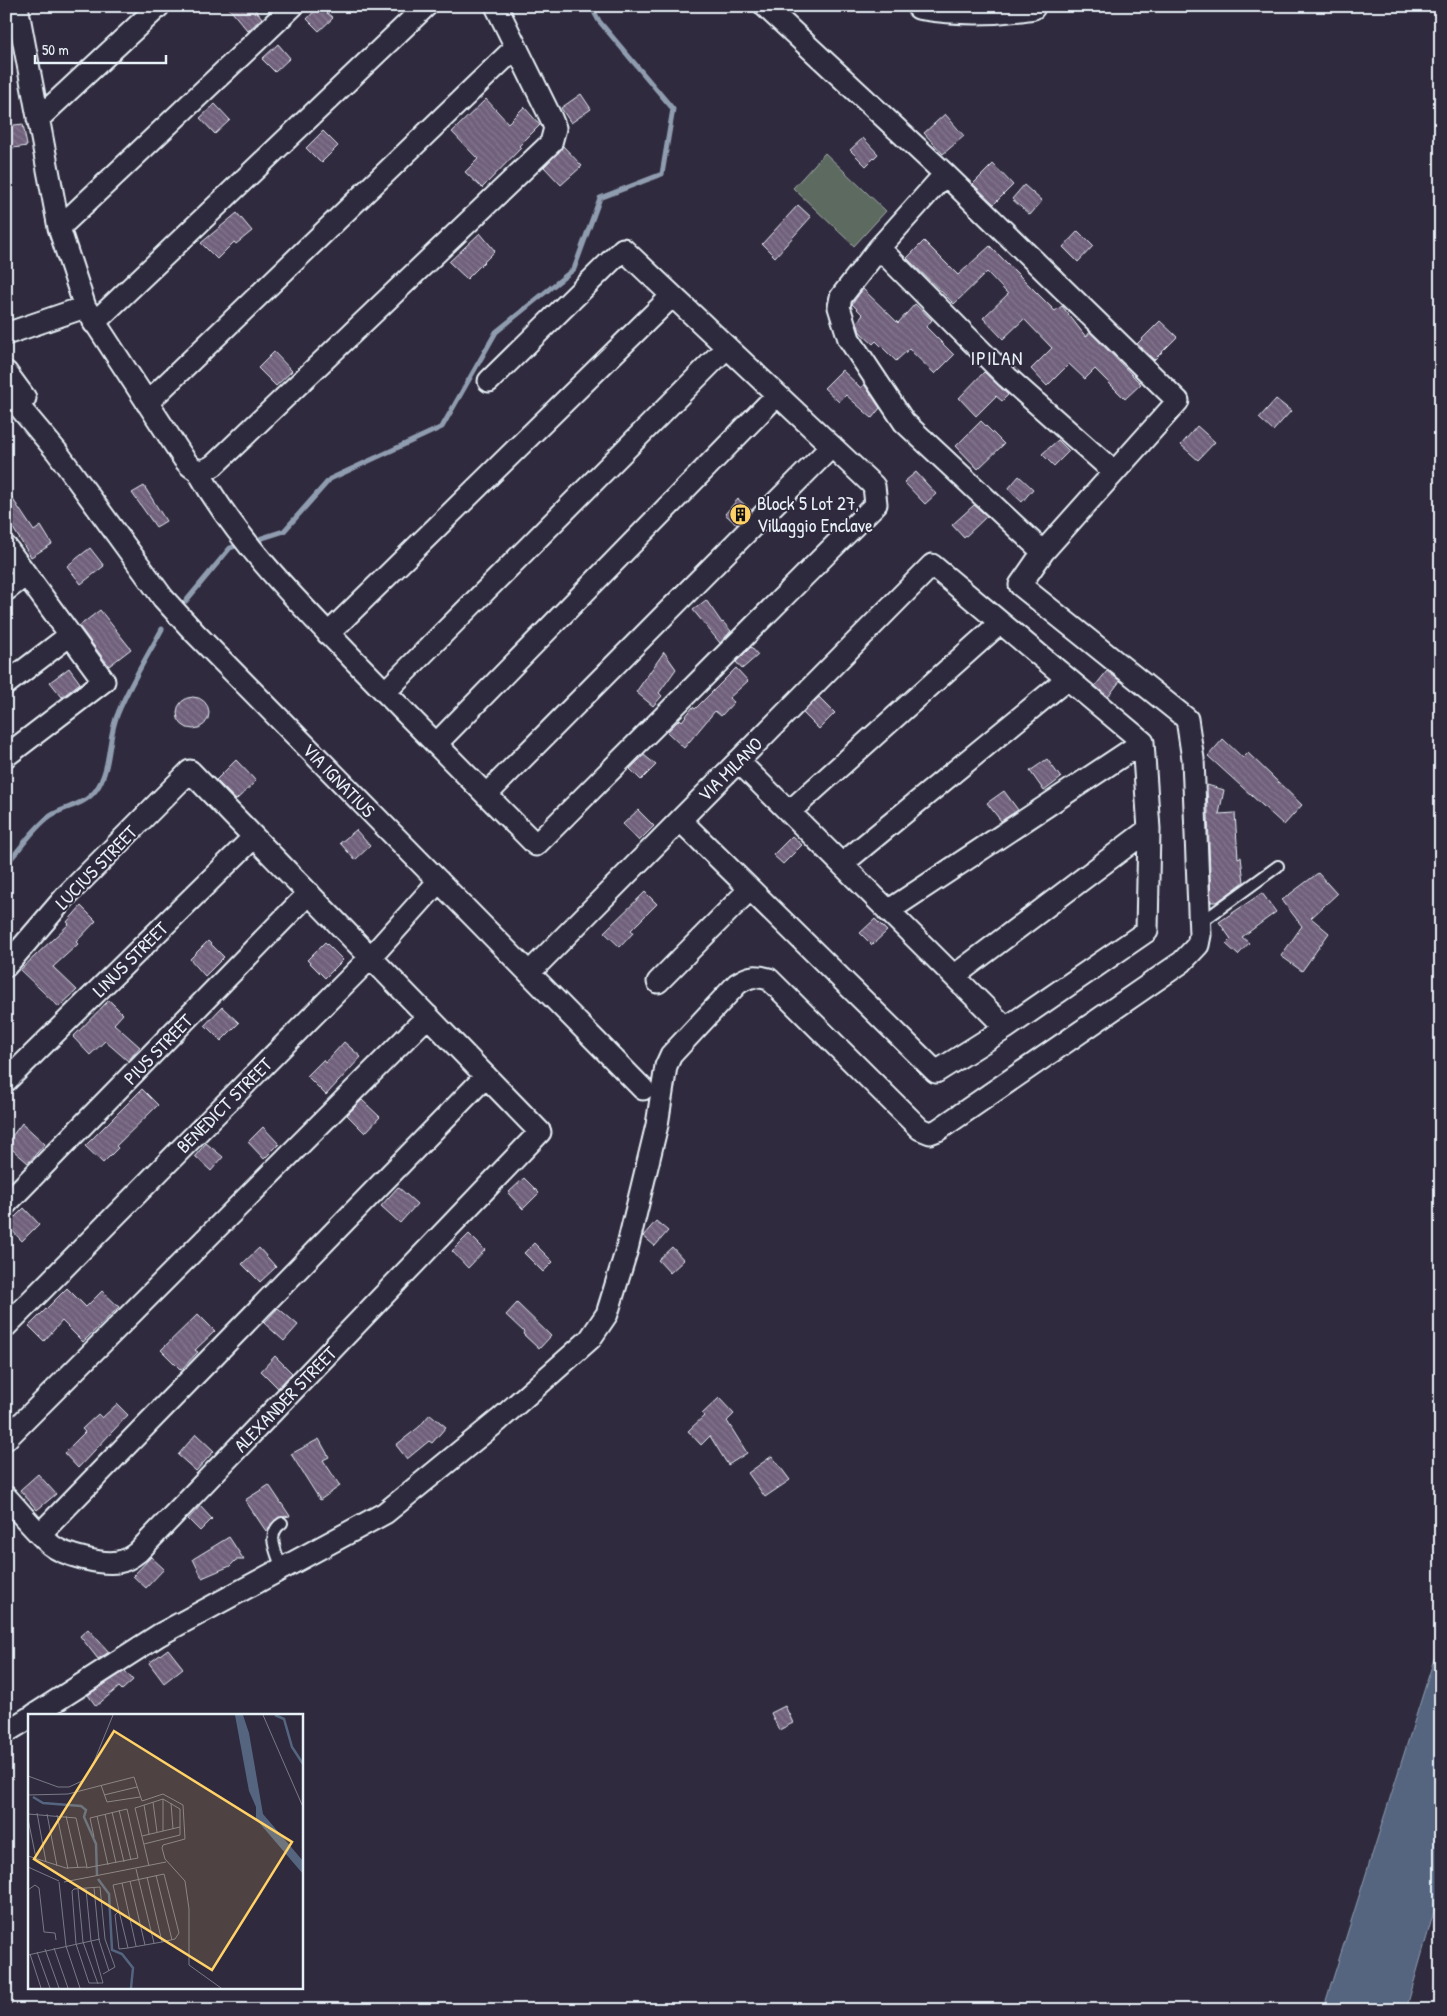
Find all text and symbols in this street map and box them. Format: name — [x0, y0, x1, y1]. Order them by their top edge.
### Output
scale bar — [35, 32, 166, 64]
text: 50 m — [42, 39, 69, 60]
district label: IPILAN — [971, 344, 1023, 371]
place label: Block 5 Lot 27, Villaggio Enclave — [757, 490, 873, 538]
building icon: Block 5 Lot 27, Villaggio Enclave — [729, 502, 753, 526]
street label: VIA MILANO — [692, 731, 768, 807]
street label: VIA IGNATIUS — [297, 737, 381, 823]
street label: LUCIUS STREET — [49, 818, 144, 915]
street label: LINUS STREET — [86, 915, 174, 1003]
street label: PIUS STREET — [118, 1007, 199, 1090]
street label: BENEDICT STREET — [170, 1051, 278, 1159]
street label: ALEXANDER STREET — [228, 1340, 343, 1458]
inset map — [28, 1714, 302, 1988]

